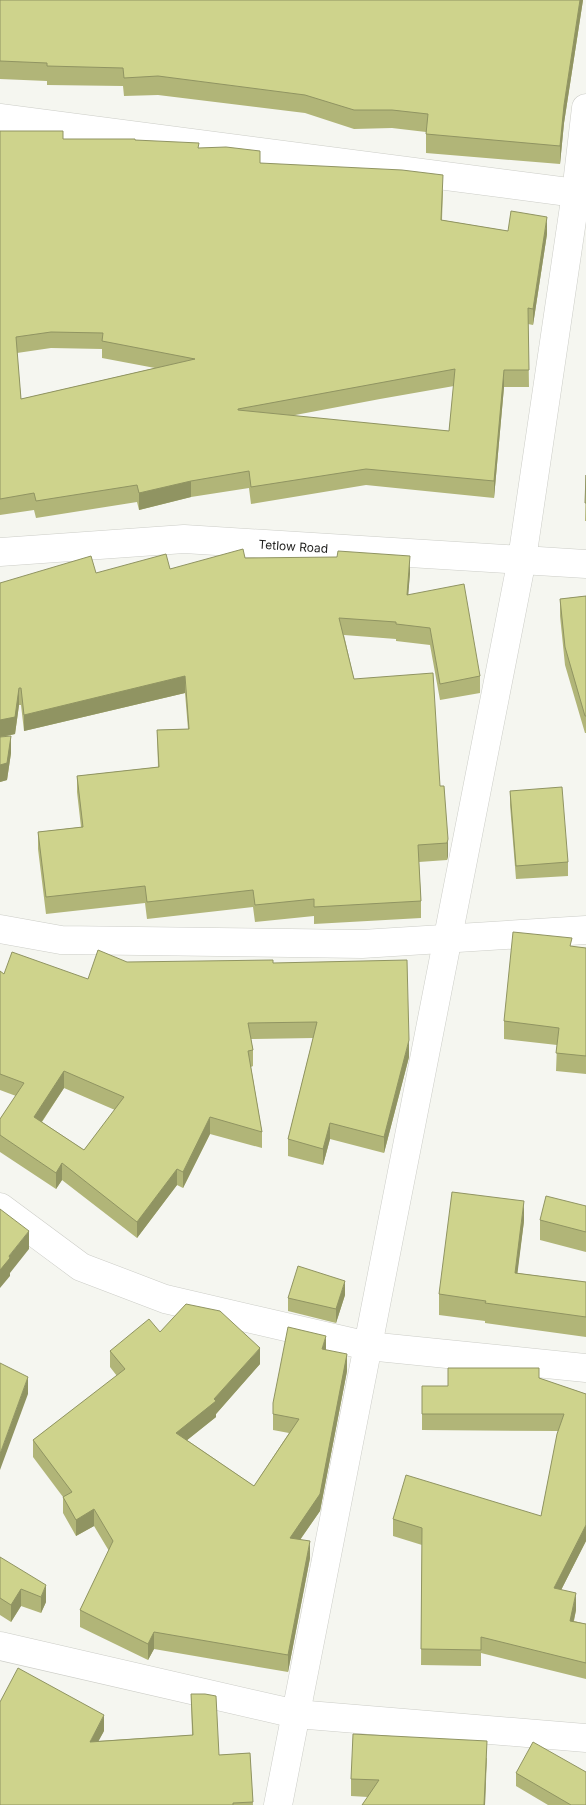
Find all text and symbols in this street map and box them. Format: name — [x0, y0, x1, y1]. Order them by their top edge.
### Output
street label: Tetlow Road — [258, 536, 329, 555]

